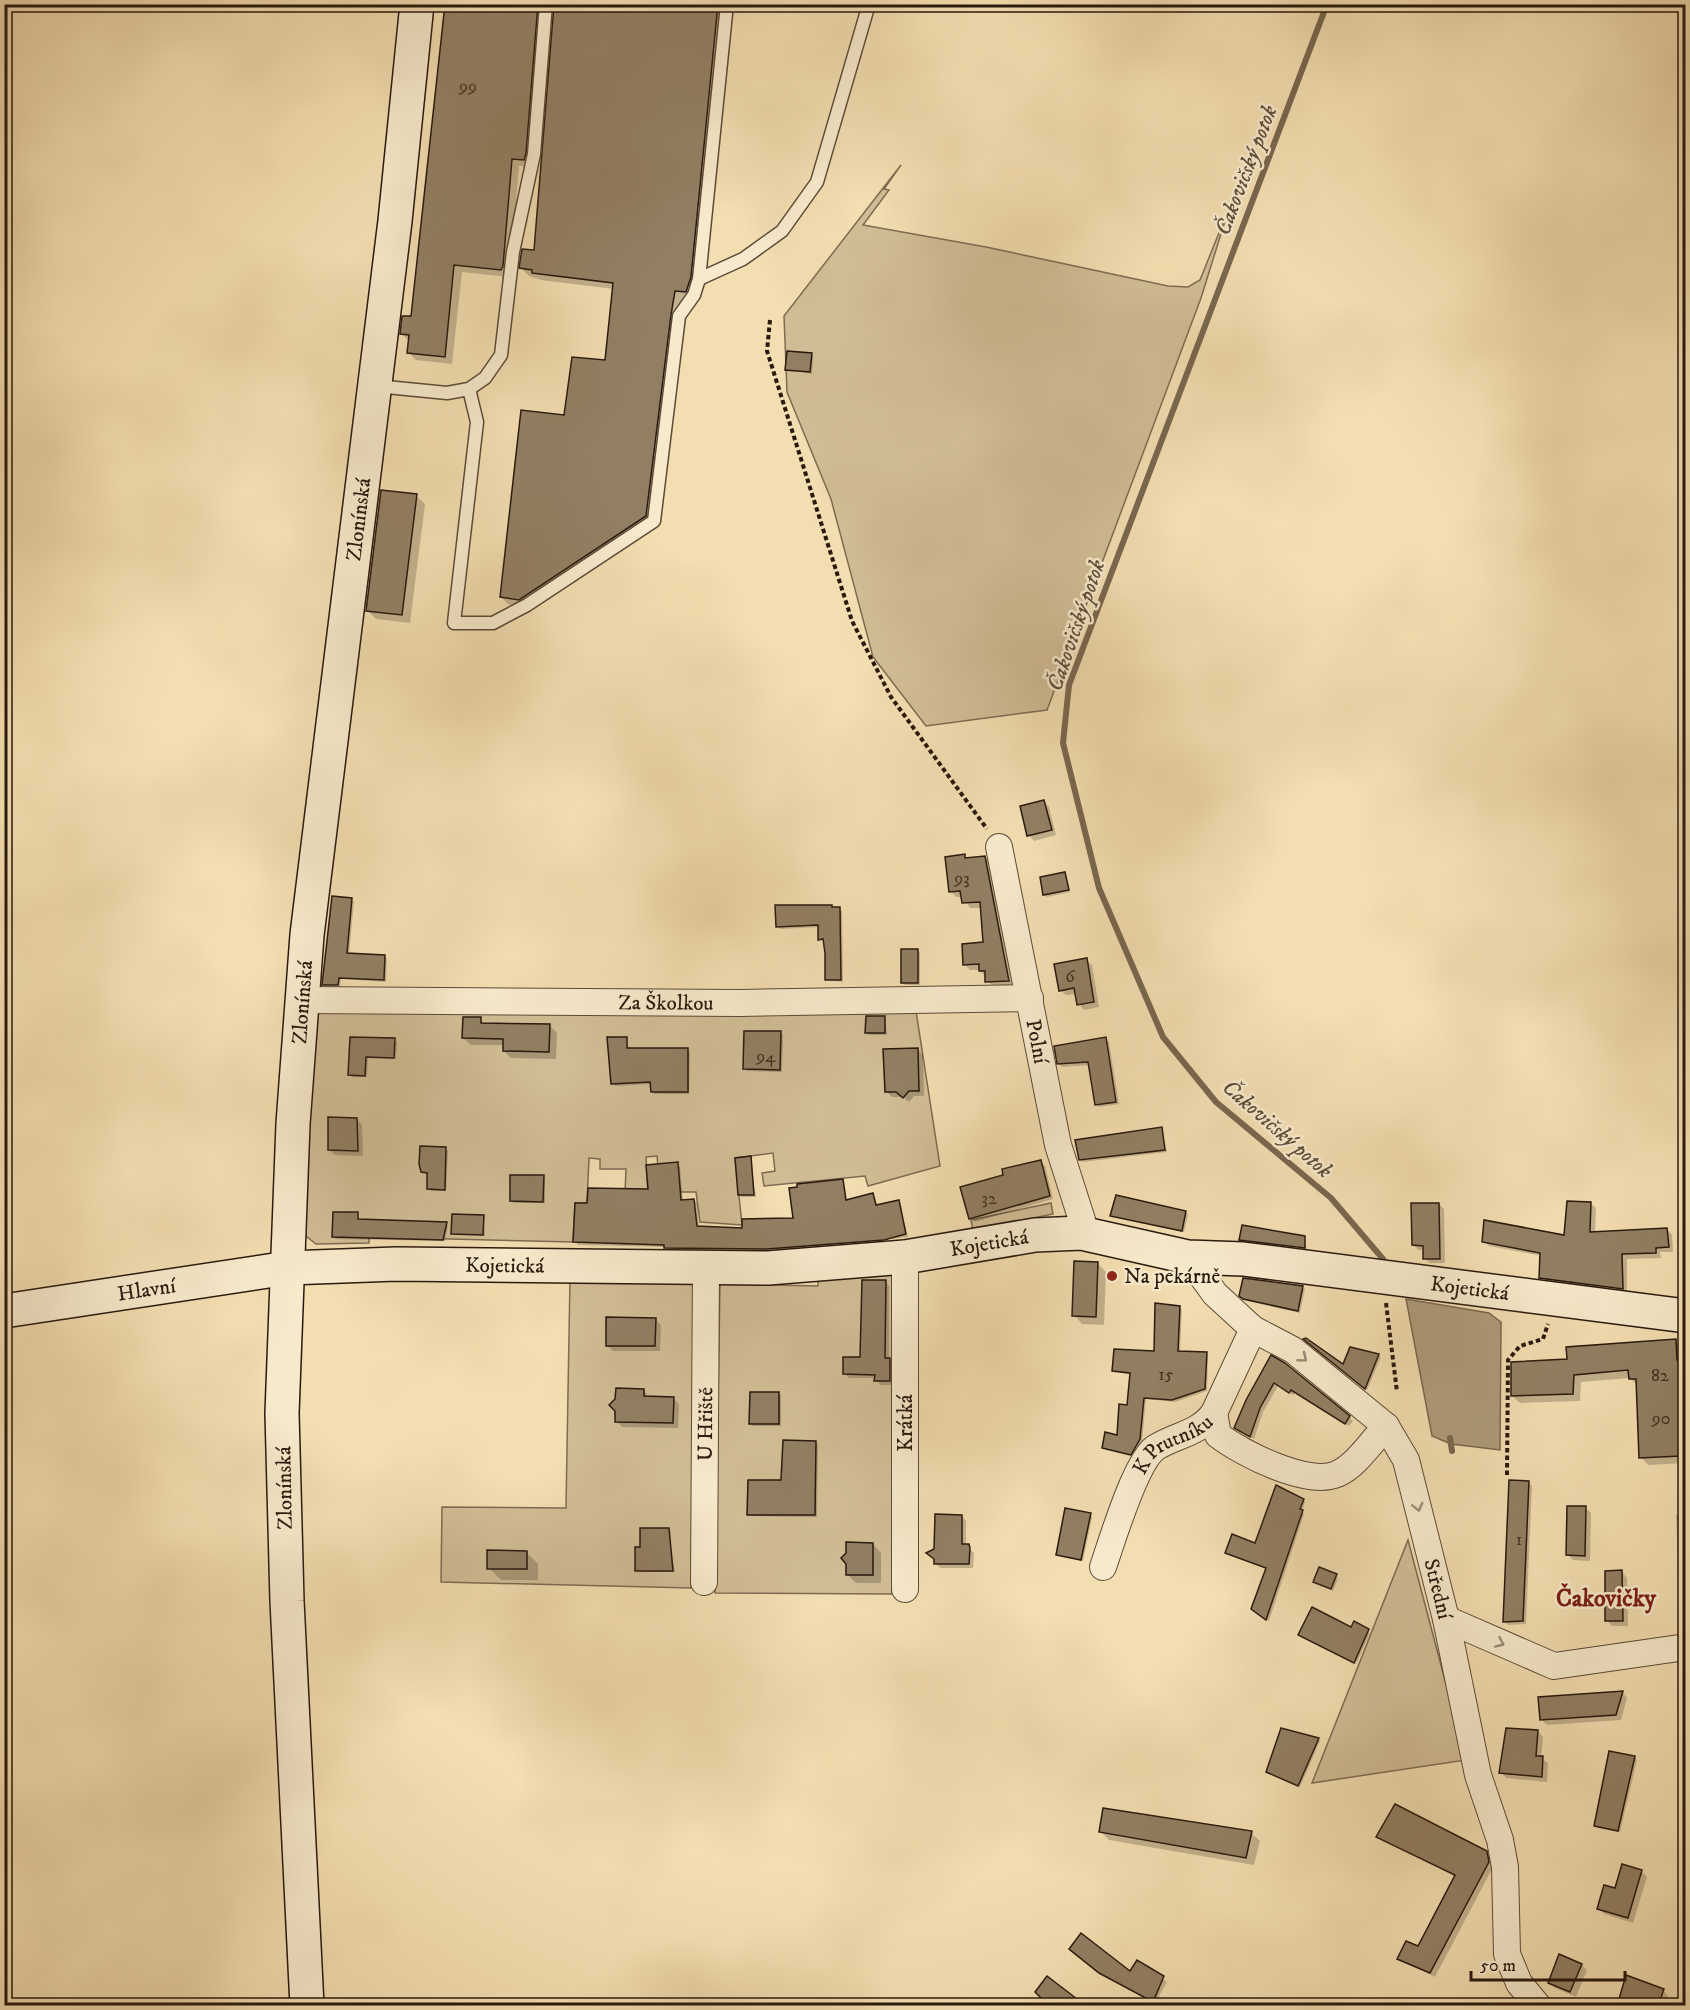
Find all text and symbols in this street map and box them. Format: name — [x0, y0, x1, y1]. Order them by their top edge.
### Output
house number: 99 — [458, 76, 477, 98]
water label: Čakovičský potok — [1209, 101, 1284, 239]
street label: Zlonínská — [341, 476, 377, 563]
water label: Čakovičský potok — [1041, 556, 1112, 695]
house number: 93 — [953, 868, 970, 890]
street label: Zlonínská — [287, 959, 319, 1045]
house number: 6 — [1065, 966, 1075, 988]
street label: Za Školkou — [618, 988, 714, 1017]
street label: Polní — [1019, 1017, 1054, 1067]
house number: 94 — [755, 1046, 776, 1068]
water label: Čakovičský potok — [1216, 1074, 1338, 1185]
house number: 32 — [981, 1188, 997, 1210]
street label: Kojetická — [948, 1224, 1030, 1263]
street label: Kojetická — [465, 1253, 544, 1280]
place label: Na pekárně — [1124, 1264, 1220, 1290]
marker: Na pekárně — [1105, 1269, 1119, 1283]
street label: Kojetická — [1429, 1271, 1511, 1307]
street label: Hlavní — [116, 1273, 179, 1308]
one-way arrow — [1296, 1351, 1307, 1362]
house number: 15 — [1158, 1364, 1174, 1386]
house number: 82 — [1651, 1365, 1669, 1387]
street label: U Hřiště — [693, 1387, 719, 1461]
street label: Krátká — [893, 1394, 919, 1452]
house number: 90 — [1651, 1408, 1670, 1430]
street label: K Prutníku — [1127, 1409, 1219, 1479]
street label: Zlonínská — [271, 1446, 299, 1530]
one-way arrow — [1411, 1502, 1424, 1512]
house number: 1 — [1516, 1529, 1522, 1551]
street label: Střední — [1417, 1556, 1458, 1623]
district label: Čakovičky — [1556, 1583, 1657, 1614]
one-way arrow — [1493, 1635, 1504, 1647]
scale bar — [1471, 1944, 1626, 1982]
text: 50 m — [1480, 1955, 1516, 1977]

